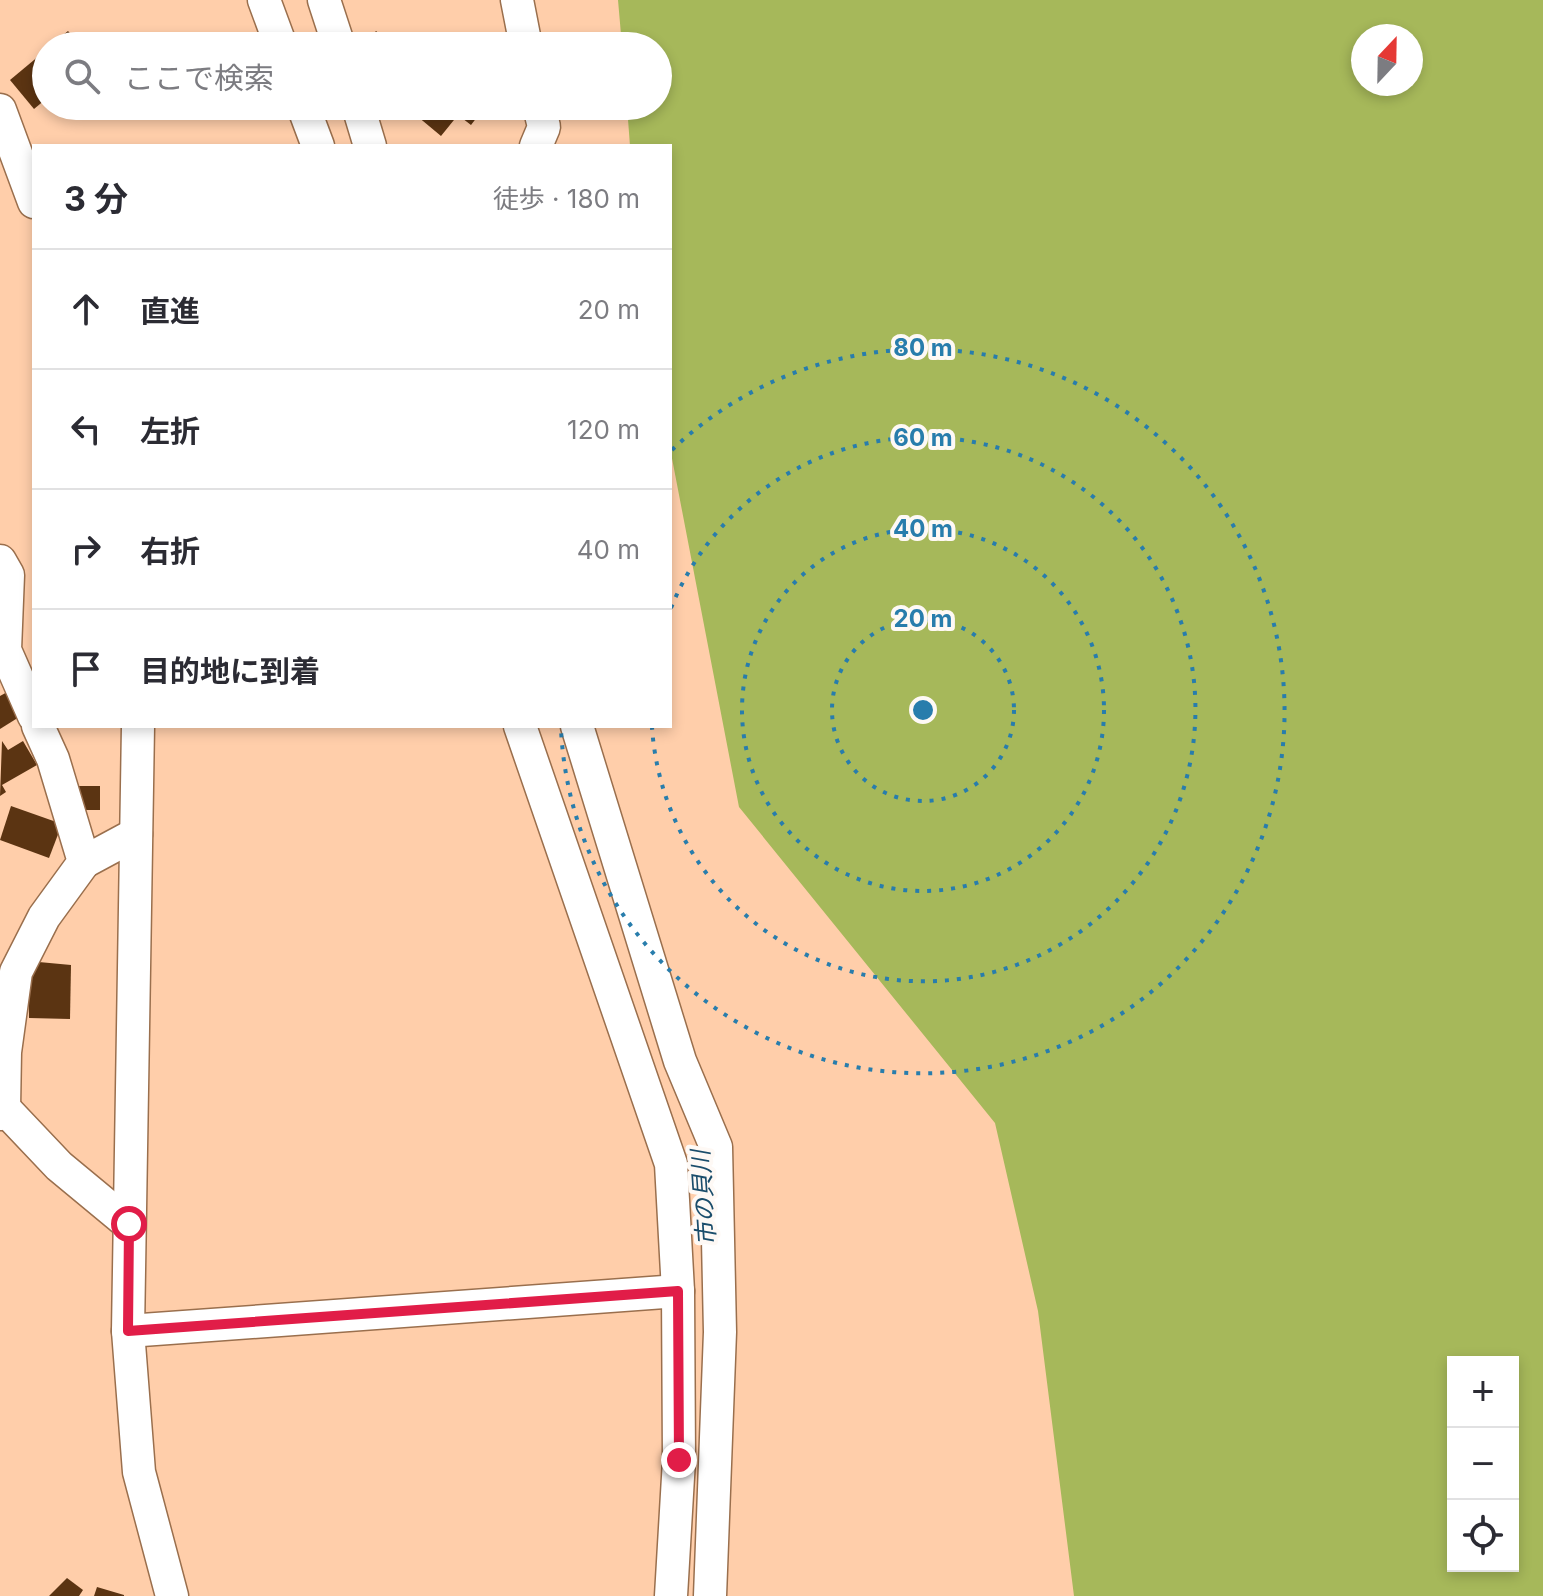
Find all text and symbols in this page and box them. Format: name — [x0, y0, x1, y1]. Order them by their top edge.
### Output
north arrow — [1351, 24, 1423, 96]
search box — [32, 32, 672, 120]
icon: search — [60, 54, 104, 98]
text: ここで検索 — [124, 60, 274, 96]
text: 3 分 — [64, 178, 128, 219]
text: 徒歩 · 180 m — [493, 183, 640, 214]
icon: ahead — [64, 287, 108, 331]
text: 直進 — [140, 293, 200, 329]
text: 20 m — [578, 294, 640, 325]
text: 80 m — [893, 333, 953, 362]
icon: left — [64, 407, 108, 451]
text: 左折 — [140, 413, 200, 449]
text: 120 m — [567, 414, 640, 445]
text: 60 m — [893, 423, 953, 452]
text: 40 m — [893, 514, 953, 543]
icon: right — [64, 527, 108, 571]
text: 右折 — [140, 533, 200, 569]
text: 40 m — [577, 534, 640, 565]
text: 20 m — [894, 604, 952, 633]
icon: arrive — [64, 647, 108, 691]
text: 目的地に到着 — [140, 653, 320, 689]
centre of rings — [909, 696, 937, 724]
water label: 市の貝川 — [685, 1146, 721, 1247]
route start — [111, 1206, 147, 1242]
map controls — [1447, 1356, 1519, 1572]
button: + — [1447, 1356, 1519, 1428]
button: − — [1447, 1428, 1519, 1500]
route end — [661, 1442, 697, 1478]
button: locate — [1447, 1500, 1519, 1572]

